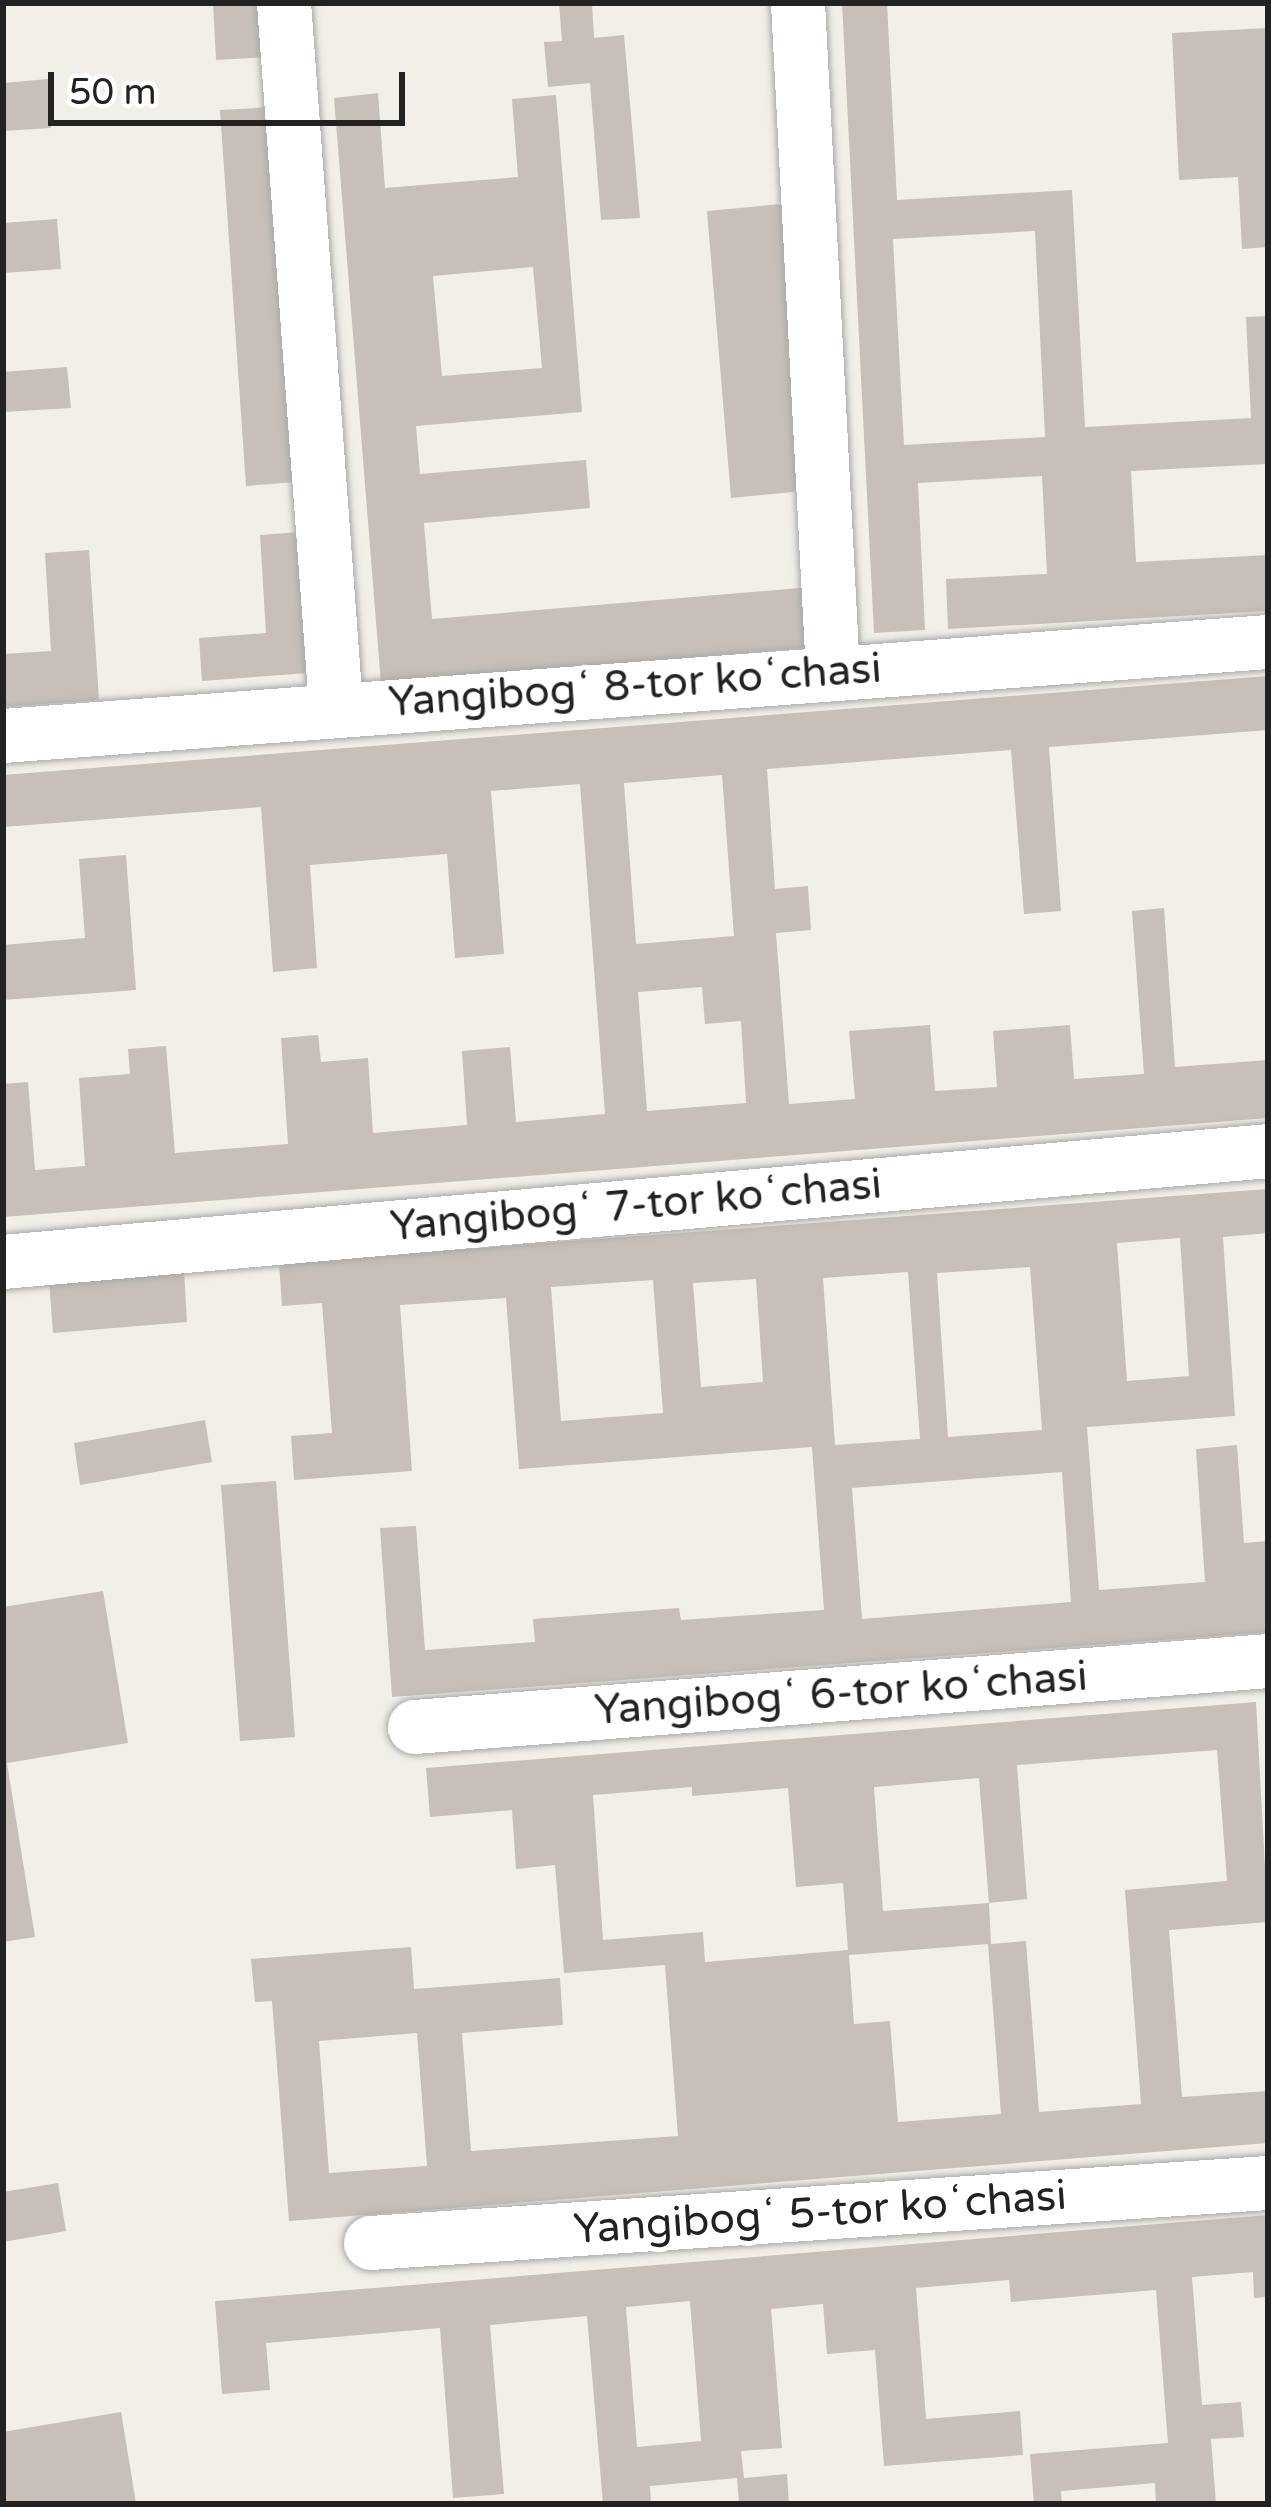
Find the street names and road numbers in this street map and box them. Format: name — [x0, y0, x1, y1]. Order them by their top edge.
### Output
street label: Yangibogʻ 8-tor koʻchasi — [387, 644, 883, 728]
street label: Yangibogʻ 7-tor koʻchasi — [388, 1159, 884, 1253]
street label: Yangibogʻ 6-tor koʻchasi — [593, 1652, 1089, 1736]
street label: Yangibogʻ 5-tor koʻchasi — [572, 2171, 1068, 2255]

